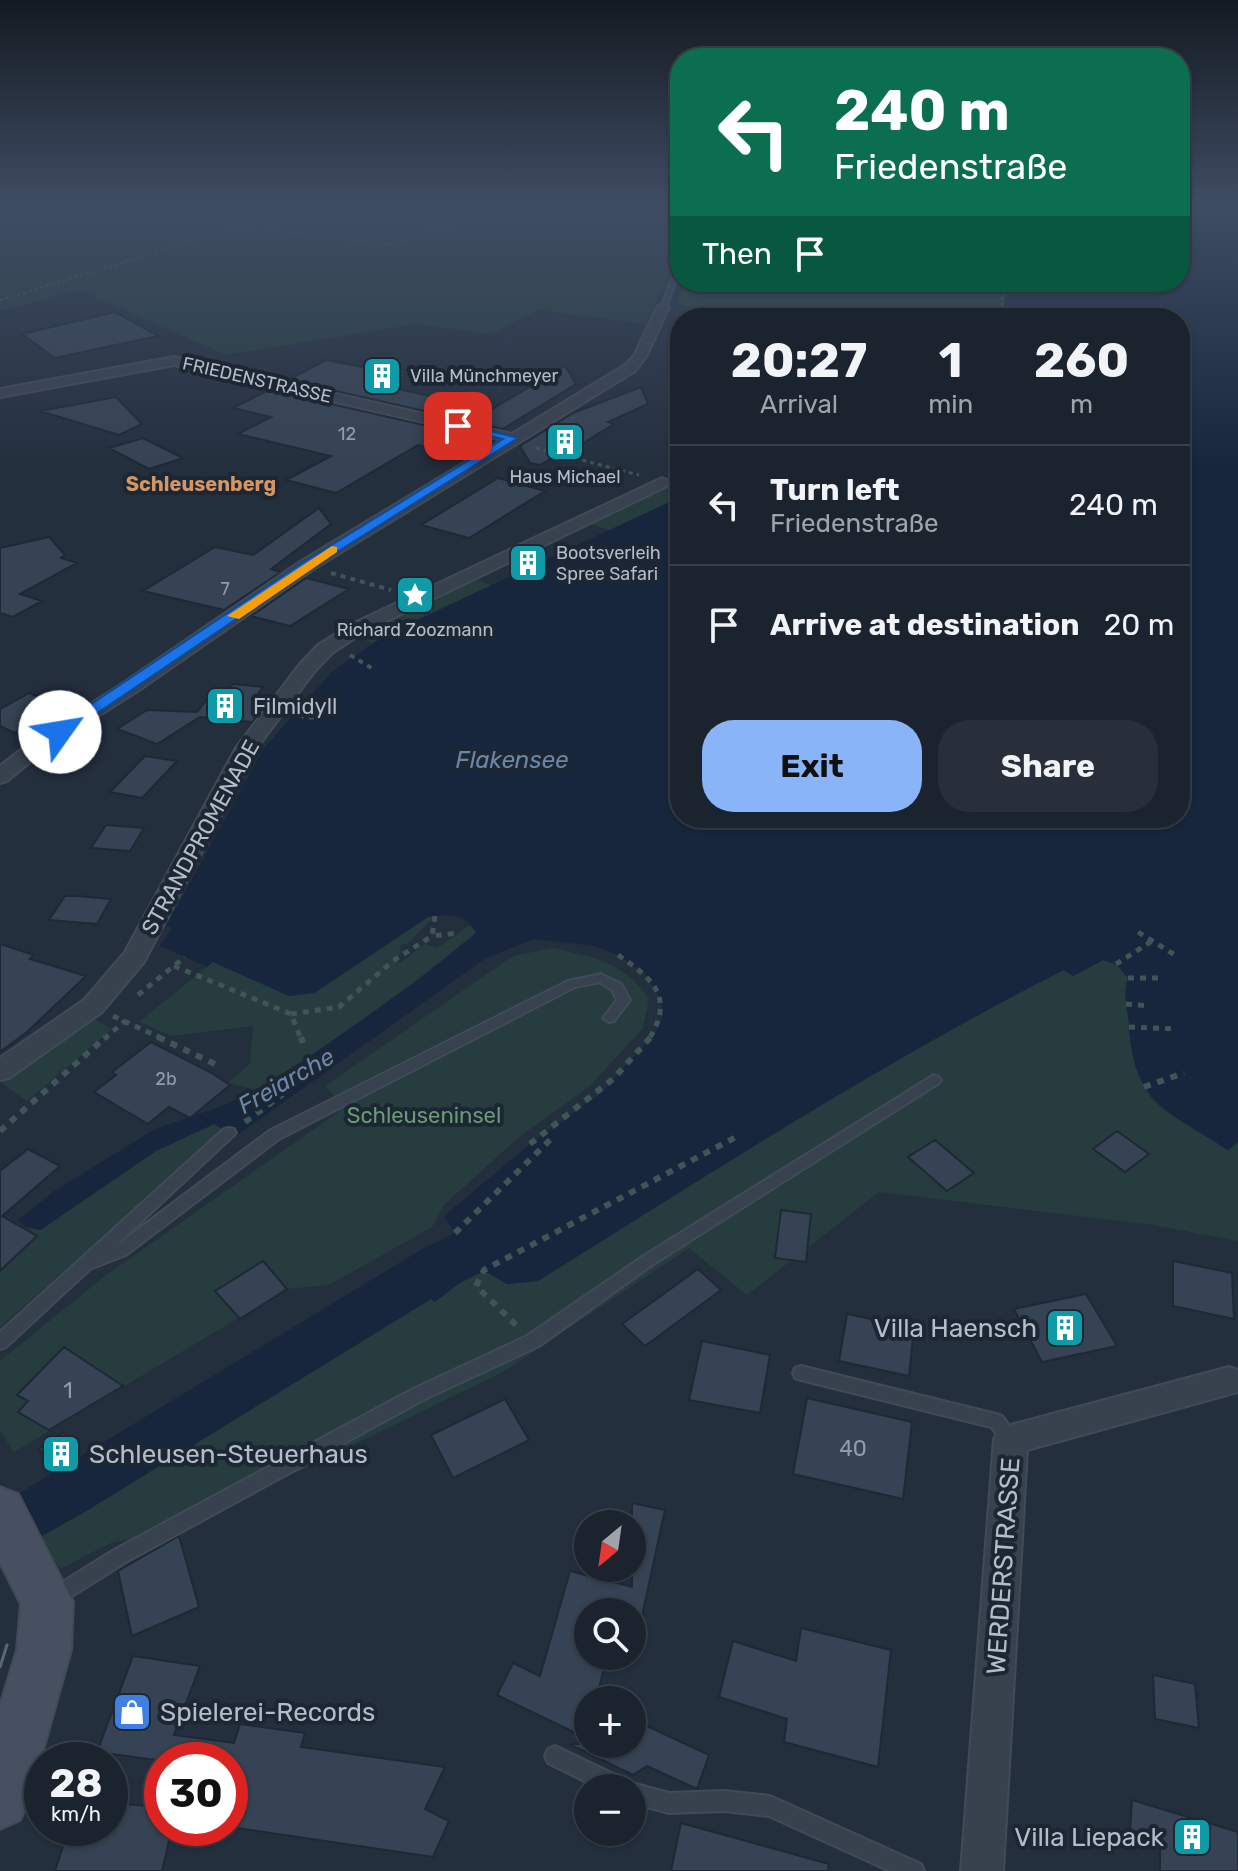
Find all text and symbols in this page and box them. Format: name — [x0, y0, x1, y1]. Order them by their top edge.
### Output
text: 240 m — [834, 78, 1010, 144]
icon: left — [702, 80, 806, 184]
text: Friedenstraße — [834, 145, 1068, 188]
icon: arrive — [788, 232, 832, 276]
text: Then — [702, 236, 772, 272]
text: 20:27 — [731, 332, 867, 389]
text: 1 — [939, 332, 963, 389]
text: 260 — [1034, 332, 1129, 389]
street label: FRIEDENSTRASSE — [180, 352, 334, 408]
building icon: Villa Münchmeyer — [361, 355, 403, 397]
place label: Villa Münchmeyer — [410, 365, 559, 387]
text: Arrival — [760, 389, 838, 420]
text: min — [928, 389, 973, 420]
text: m — [1070, 389, 1093, 420]
pin — [424, 392, 492, 460]
icon: arrive — [436, 404, 480, 448]
building icon: Haus Michael — [544, 421, 586, 463]
house number: 12 — [338, 423, 356, 445]
place label: Haus Michael — [509, 466, 621, 488]
district label: Schleusenberg — [126, 472, 276, 496]
text: Turn left — [770, 472, 900, 508]
icon: left — [702, 483, 746, 527]
text: 240 m — [1069, 487, 1158, 523]
text: Friedenstraße — [770, 508, 939, 539]
building icon: Bootsverleih Spree Safari — [507, 542, 549, 584]
place label: Bootsverleih Spree Safari — [556, 542, 661, 585]
place icon: Richard Zoozmann — [394, 574, 436, 616]
house number: 7 — [220, 578, 230, 600]
icon: arrive — [702, 603, 746, 647]
text: Arrive at destination — [770, 607, 1080, 643]
text: 20 m — [1104, 607, 1174, 643]
place label: Richard Zoozmann — [337, 619, 493, 641]
building icon: Filmidyll — [204, 685, 246, 727]
position arrow — [18, 690, 102, 774]
place label: Filmidyll — [253, 693, 337, 720]
button: Exit — [702, 720, 922, 812]
button: Share — [938, 720, 1158, 812]
street label: STRANDPROMENADE — [136, 735, 265, 939]
water label: Flakensee — [456, 746, 568, 774]
water label: Freiarche — [233, 1042, 339, 1120]
house number: 2b — [155, 1068, 177, 1090]
park label: Schleuseninsel — [347, 1102, 501, 1129]
building icon: Villa Haensch — [1044, 1307, 1086, 1349]
place label: Villa Haensch — [874, 1313, 1037, 1344]
house number: 1 — [63, 1377, 73, 1404]
building icon: Schleusen-Steuerhaus — [40, 1433, 82, 1475]
house number: 40 — [839, 1435, 867, 1462]
place label: Schleusen-Steuerhaus — [89, 1439, 368, 1470]
street label: WERDERSTRASSE — [980, 1456, 1027, 1676]
north arrow — [574, 1510, 646, 1582]
map controls — [574, 1510, 646, 1846]
button: search — [574, 1598, 646, 1670]
button: + — [574, 1686, 646, 1758]
shop icon: Spielerei-Records — [111, 1691, 153, 1733]
place label: Spielerei-Records — [160, 1697, 375, 1728]
speed limit sign: 30 — [144, 1742, 248, 1846]
text: 28 — [49, 1760, 103, 1807]
button: − — [574, 1774, 646, 1846]
text: km/h — [51, 1802, 101, 1826]
building icon: Villa Liepack — [1171, 1816, 1213, 1858]
place label: Villa Liepack — [1014, 1822, 1165, 1853]

